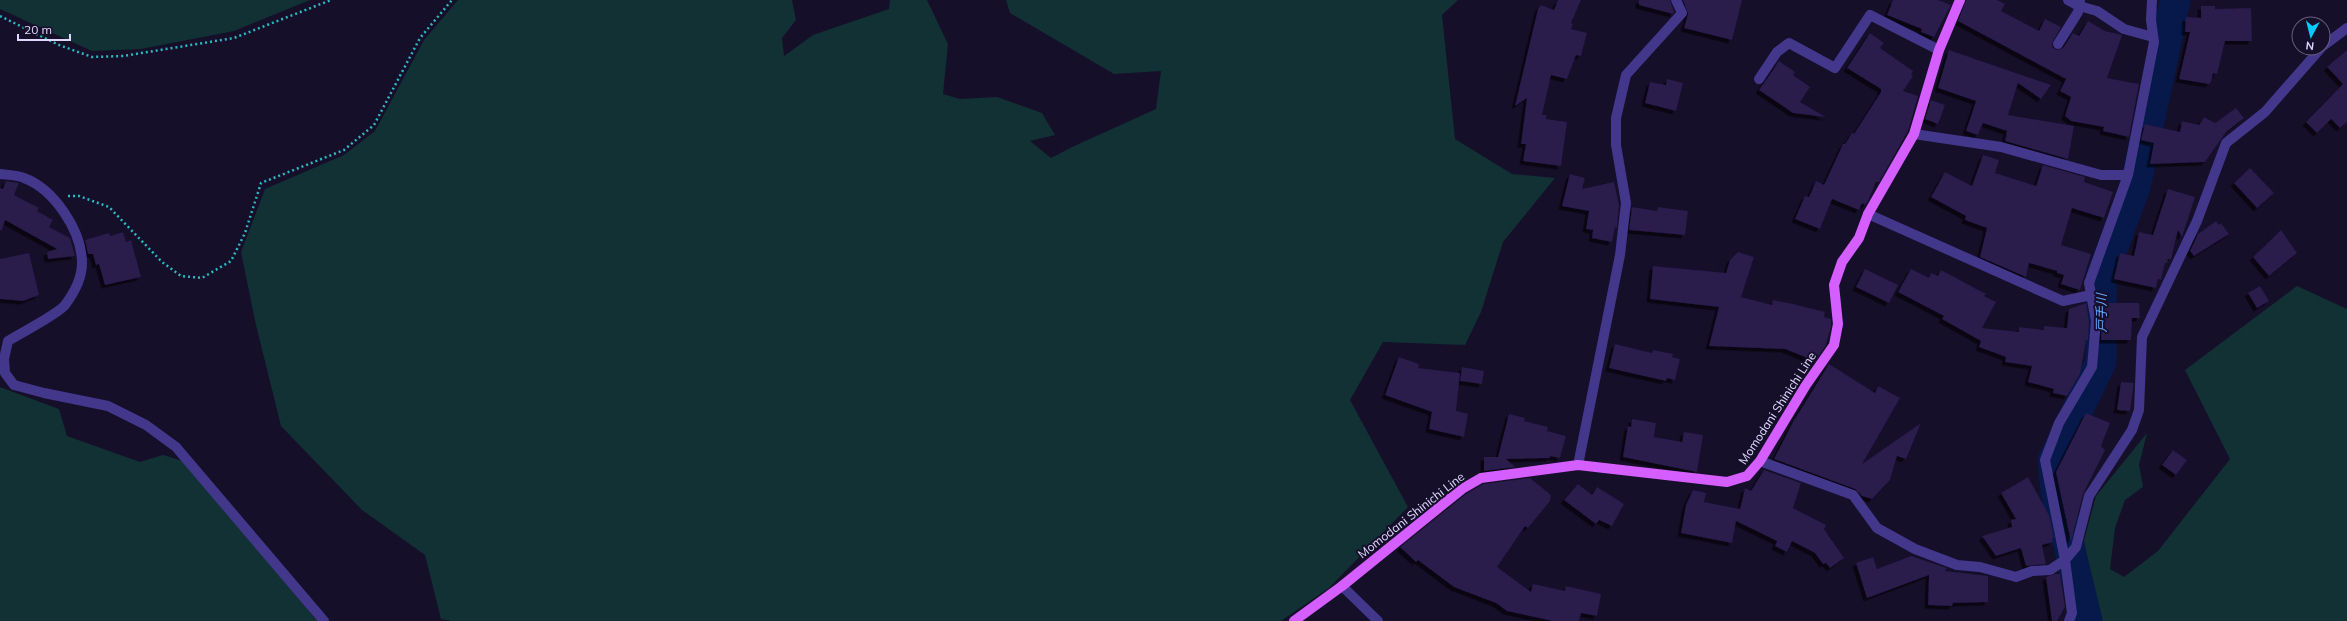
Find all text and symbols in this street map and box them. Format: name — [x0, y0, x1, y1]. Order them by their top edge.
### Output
scale bar — [18, 16, 70, 42]
north arrow — [2291, 16, 2331, 56]
text: 20 m — [24, 22, 52, 37]
text: N — [2305, 38, 2315, 53]
water label: 戸手川 — [2093, 292, 2109, 333]
street label: Momodani Shinichi Line — [1735, 349, 1819, 467]
street label: Momodani Shinichi Line — [1355, 469, 1467, 561]

